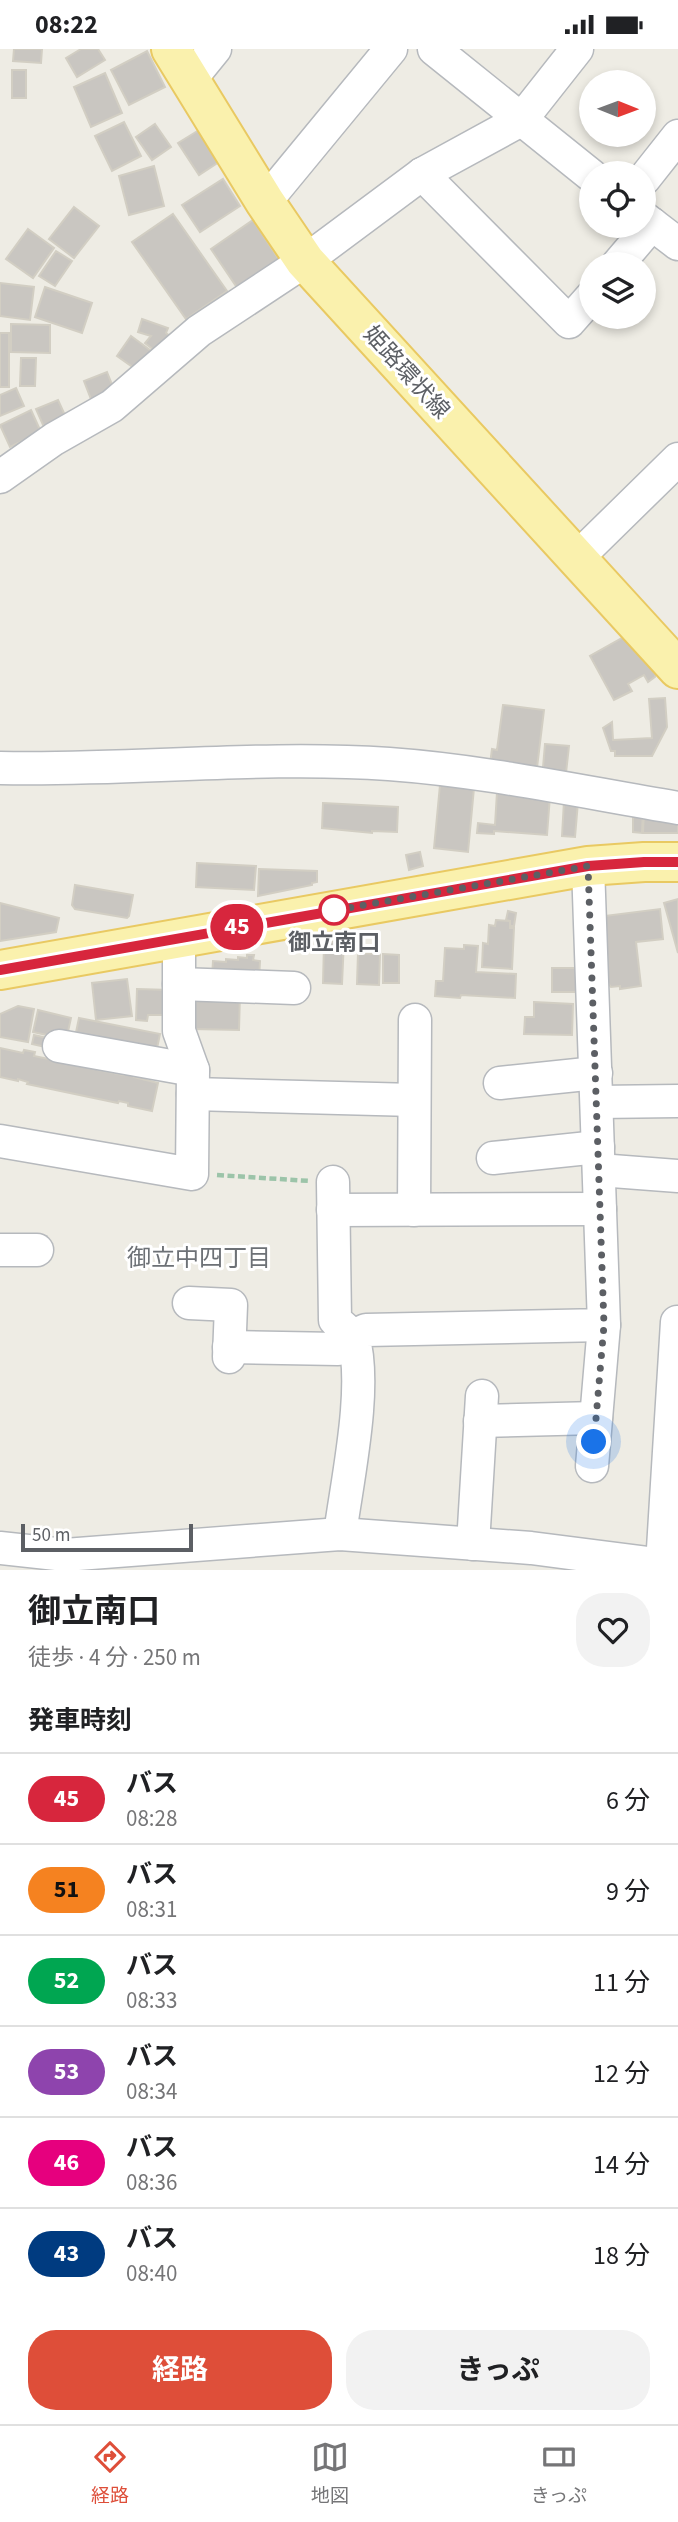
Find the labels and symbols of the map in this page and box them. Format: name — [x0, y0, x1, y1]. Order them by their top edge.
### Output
north arrow — [579, 70, 656, 147]
street label: 姫路環状線 — [356, 319, 457, 426]
marker: 御立南口 — [319, 895, 349, 925]
line badge: 45 — [205, 904, 268, 950]
place label: 御立南口 — [288, 926, 380, 959]
district label: 御立中四丁目 — [127, 1241, 271, 1276]
your location — [576, 1424, 611, 1459]
scale bar — [21, 1521, 192, 1553]

